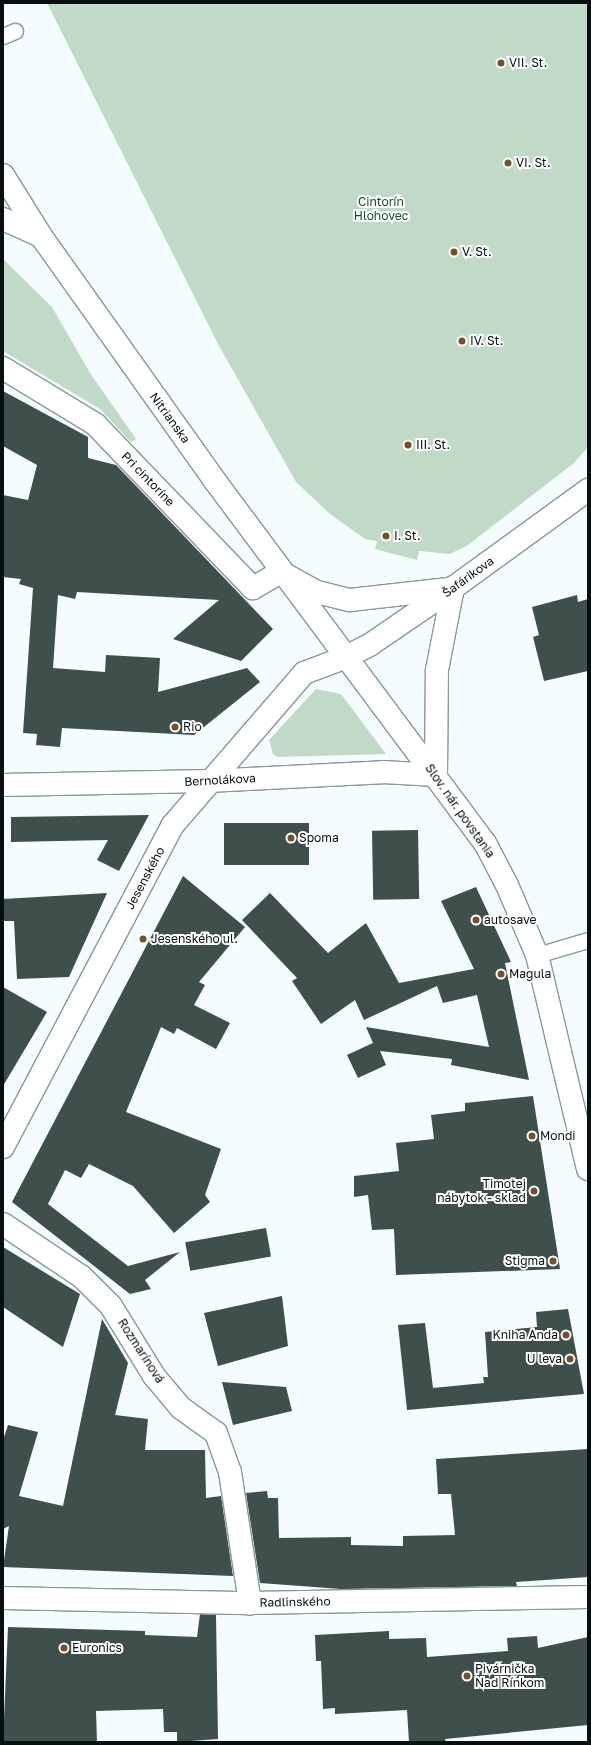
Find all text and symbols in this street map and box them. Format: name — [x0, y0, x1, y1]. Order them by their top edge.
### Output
place label: VII. St. — [509, 56, 547, 70]
marker: VII. St. — [496, 58, 506, 68]
place label: VI. St. — [516, 156, 551, 170]
marker: VI. St. — [503, 158, 513, 168]
park label: Cintorín Hlohovec — [354, 195, 408, 223]
place label: V. St. — [462, 245, 492, 259]
marker: V. St. — [449, 247, 459, 257]
place label: IV. St. — [470, 334, 503, 348]
marker: IV. St. — [457, 336, 467, 346]
street label: Nitrianska — [147, 390, 193, 446]
place label: III. St. — [416, 438, 450, 452]
marker: III. St. — [403, 440, 413, 450]
street label: Pri cintoríne — [119, 449, 177, 509]
place label: I. St. — [394, 529, 421, 543]
marker: I. St. — [381, 531, 391, 541]
street label: Šafárikova — [440, 554, 496, 600]
place label: Rio — [183, 720, 202, 734]
marker: Rio — [170, 722, 180, 732]
street label: Slov. nár. povstania — [422, 761, 498, 861]
street label: Bernolákova — [184, 771, 256, 789]
place label: Spoma — [299, 831, 339, 845]
marker: Spoma — [286, 833, 296, 843]
street label: Jesenského — [123, 844, 167, 912]
place label: autosave — [484, 913, 536, 927]
marker: autosave — [471, 915, 481, 925]
place label: Jesenského ul. — [151, 932, 238, 946]
marker: Jesenského ul. — [138, 934, 148, 944]
place label: Magula — [509, 967, 551, 981]
marker: Magula — [496, 969, 506, 979]
place label: Mondi — [540, 1129, 575, 1143]
marker: Mondi — [527, 1131, 537, 1141]
place label: Timotej nábytok - sklad — [437, 1177, 526, 1205]
marker: Timotej nábytok - sklad — [529, 1186, 539, 1196]
place label: Stigma — [505, 1254, 545, 1268]
marker: Stigma — [548, 1256, 558, 1266]
street label: Rozmarínová — [115, 1316, 167, 1386]
place label: Kniha Anda — [492, 1328, 558, 1342]
marker: Kniha Anda — [561, 1330, 571, 1340]
place label: U leva — [527, 1352, 562, 1366]
marker: U leva — [565, 1354, 575, 1364]
street label: Radlinského — [259, 1594, 331, 1610]
place label: Euronics — [72, 1641, 122, 1655]
marker: Euronics — [59, 1643, 69, 1653]
place label: Pivárnička Nad Rínkom — [475, 1662, 544, 1690]
marker: Pivárnička Nad Rínkom — [462, 1671, 472, 1681]

